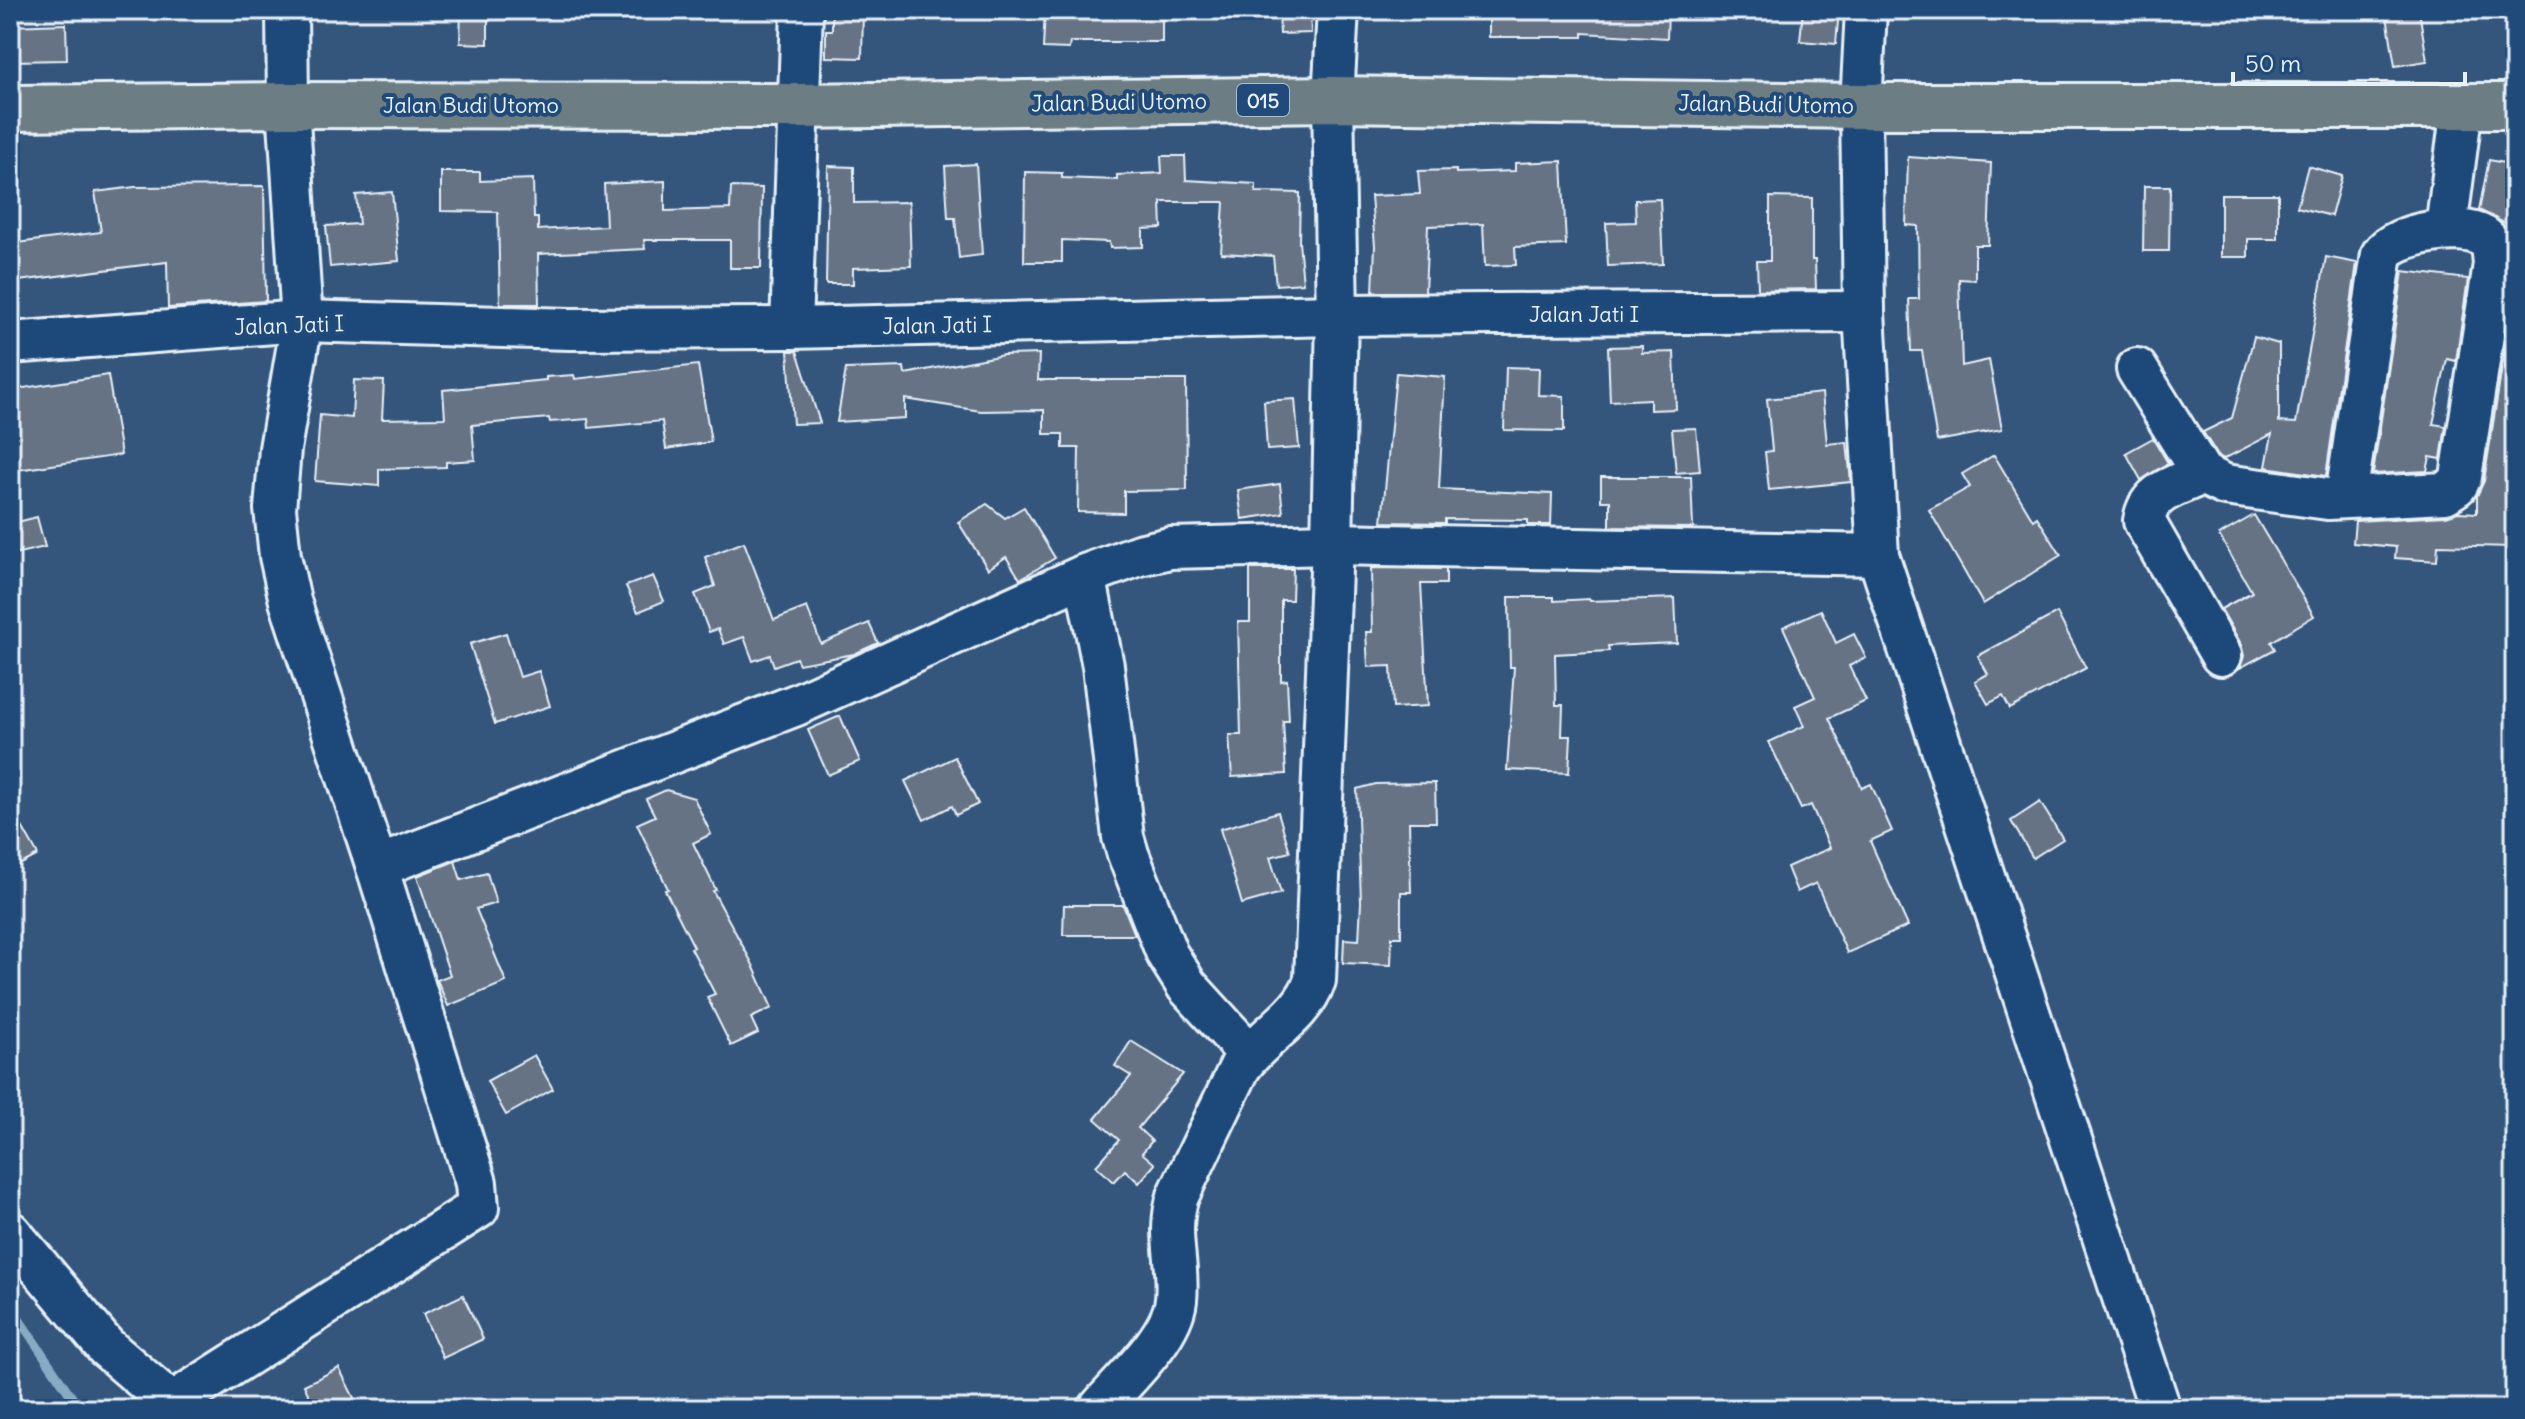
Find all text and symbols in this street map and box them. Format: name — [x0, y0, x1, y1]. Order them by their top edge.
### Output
scale bar — [2233, 36, 2465, 86]
text: 50 m — [2245, 48, 2301, 78]
road number: 015 — [1237, 84, 1289, 116]
street label: Jalan Budi Utomo — [1031, 86, 1207, 118]
street label: Jalan Budi Utomo — [1678, 88, 1854, 120]
street label: Jalan Budi Utomo — [383, 91, 559, 119]
street label: Jalan Jati I — [1529, 300, 1639, 328]
street label: Jalan Jati I — [234, 309, 344, 341]
street label: Jalan Jati I — [882, 310, 992, 340]

